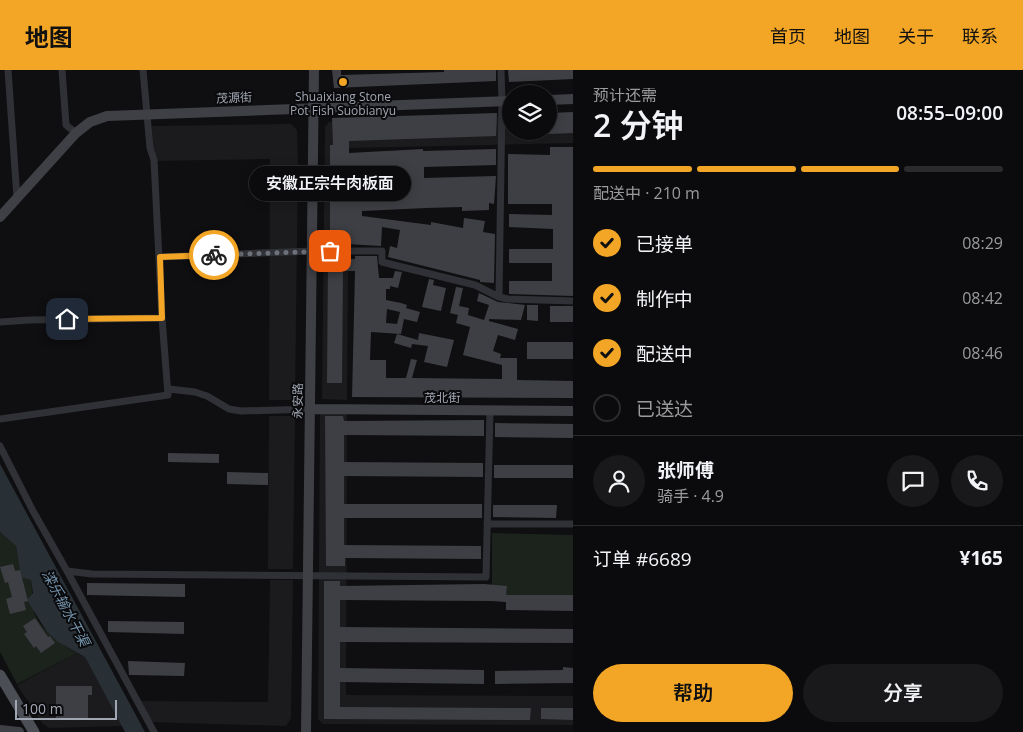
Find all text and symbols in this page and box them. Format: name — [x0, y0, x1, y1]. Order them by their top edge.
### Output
text: 地图 — [25, 20, 73, 53]
text: 首页 — [770, 24, 806, 48]
text: 地图 — [834, 24, 870, 48]
text: 关于 — [898, 24, 934, 48]
text: 联系 — [962, 24, 998, 48]
marker: Shuaixiang Stone Pot Fish Suobianyu — [337, 76, 349, 88]
text: 预计还需 — [593, 84, 657, 106]
map controls — [502, 85, 557, 140]
button: layers — [502, 85, 557, 140]
street label: 茂源街 — [216, 88, 252, 107]
place label: Shuaixiang Stone Pot Fish Suobianyu — [290, 88, 396, 119]
text: 08:55–09:00 — [896, 100, 1003, 126]
text: 2 分钟 — [593, 103, 684, 146]
callout: 安徽正宗牛肉板面 — [249, 166, 411, 201]
text: 安徽正宗牛肉板面 — [266, 172, 394, 194]
text: 配送中 · 210 m — [593, 182, 700, 204]
icon: check — [593, 229, 621, 257]
courier — [189, 230, 239, 280]
pin — [309, 230, 351, 272]
text: 已接单 — [636, 231, 693, 257]
text: 08:29 — [962, 232, 1003, 254]
icon: bag — [316, 237, 344, 265]
icon: bike — [200, 241, 228, 269]
icon: check — [593, 284, 621, 312]
text: 制作中 — [636, 286, 693, 312]
text: 08:42 — [962, 287, 1003, 309]
pin — [46, 298, 88, 340]
icon: home — [53, 305, 81, 333]
icon: check — [593, 339, 621, 367]
text: 配送中 — [636, 341, 693, 367]
text: 08:46 — [962, 342, 1003, 364]
street label: 永安路 — [289, 383, 306, 419]
street label: 茂北街 — [424, 389, 460, 406]
text: 已送达 — [636, 396, 693, 422]
button: person — [593, 455, 645, 507]
button: chat — [887, 455, 939, 507]
button: phone — [951, 455, 1003, 507]
text: 张师傅 — [657, 457, 714, 483]
text: 骑手 · 4.9 — [657, 485, 724, 507]
text: ¥165 — [960, 545, 1003, 571]
text: 订单 #6689 — [593, 546, 692, 572]
water label: 滦乐输水干渠 — [38, 566, 95, 651]
button: 帮助 — [593, 664, 793, 722]
button: 分享 — [803, 664, 1003, 722]
scale bar — [15, 697, 118, 720]
text: 100 m — [22, 699, 63, 718]

